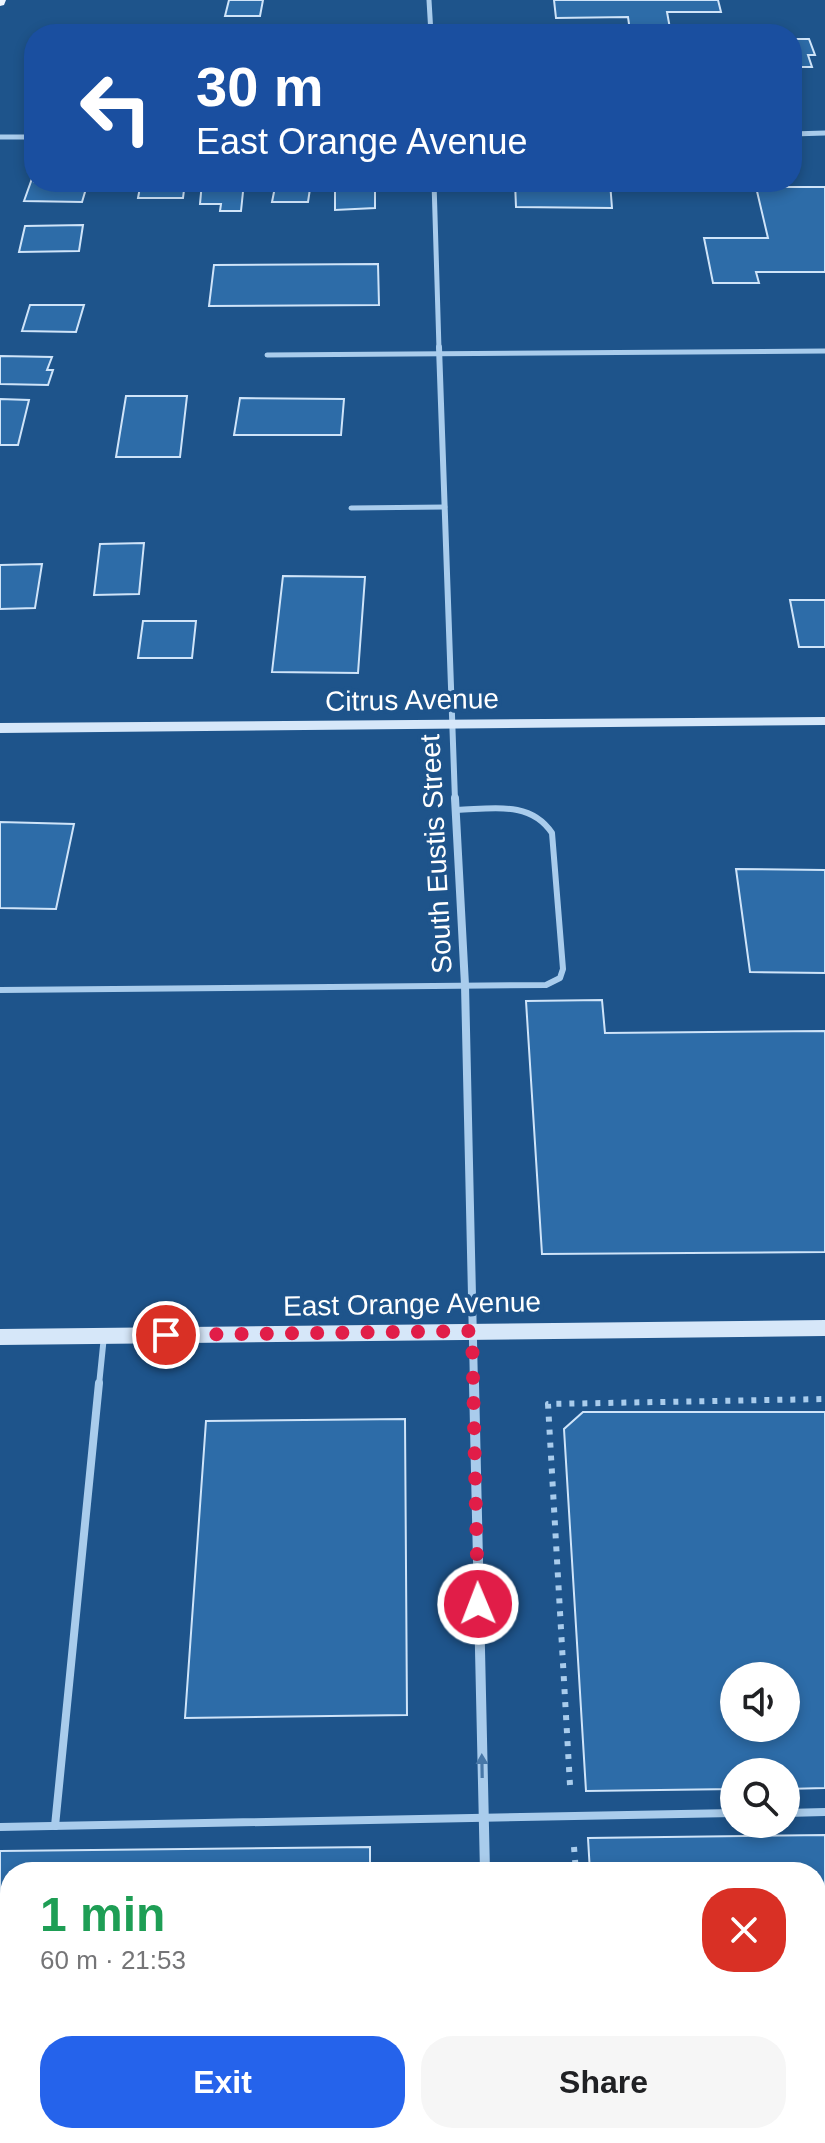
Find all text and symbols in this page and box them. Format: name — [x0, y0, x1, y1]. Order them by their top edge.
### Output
text: 30 m — [196, 55, 324, 118]
icon: left — [64, 56, 168, 160]
text: East Orange Avenue — [196, 121, 528, 162]
street label: Citrus Avenue — [325, 683, 499, 717]
street label: South Eustis Street — [414, 733, 458, 974]
street label: East Orange Avenue — [283, 1286, 541, 1322]
pin — [132, 1301, 200, 1369]
icon: arrive — [144, 1313, 188, 1357]
position arrow — [436, 1562, 520, 1646]
map controls — [720, 1662, 800, 1838]
button: sound — [720, 1662, 800, 1742]
one-way arrow — [476, 1753, 489, 1778]
button: search — [720, 1758, 800, 1838]
text: 1 min — [40, 1888, 165, 1941]
button: close — [702, 1888, 786, 1972]
text: 60 m · 21:53 — [40, 1945, 186, 1975]
button: Exit — [40, 2036, 405, 2128]
button: Share — [421, 2036, 786, 2128]

